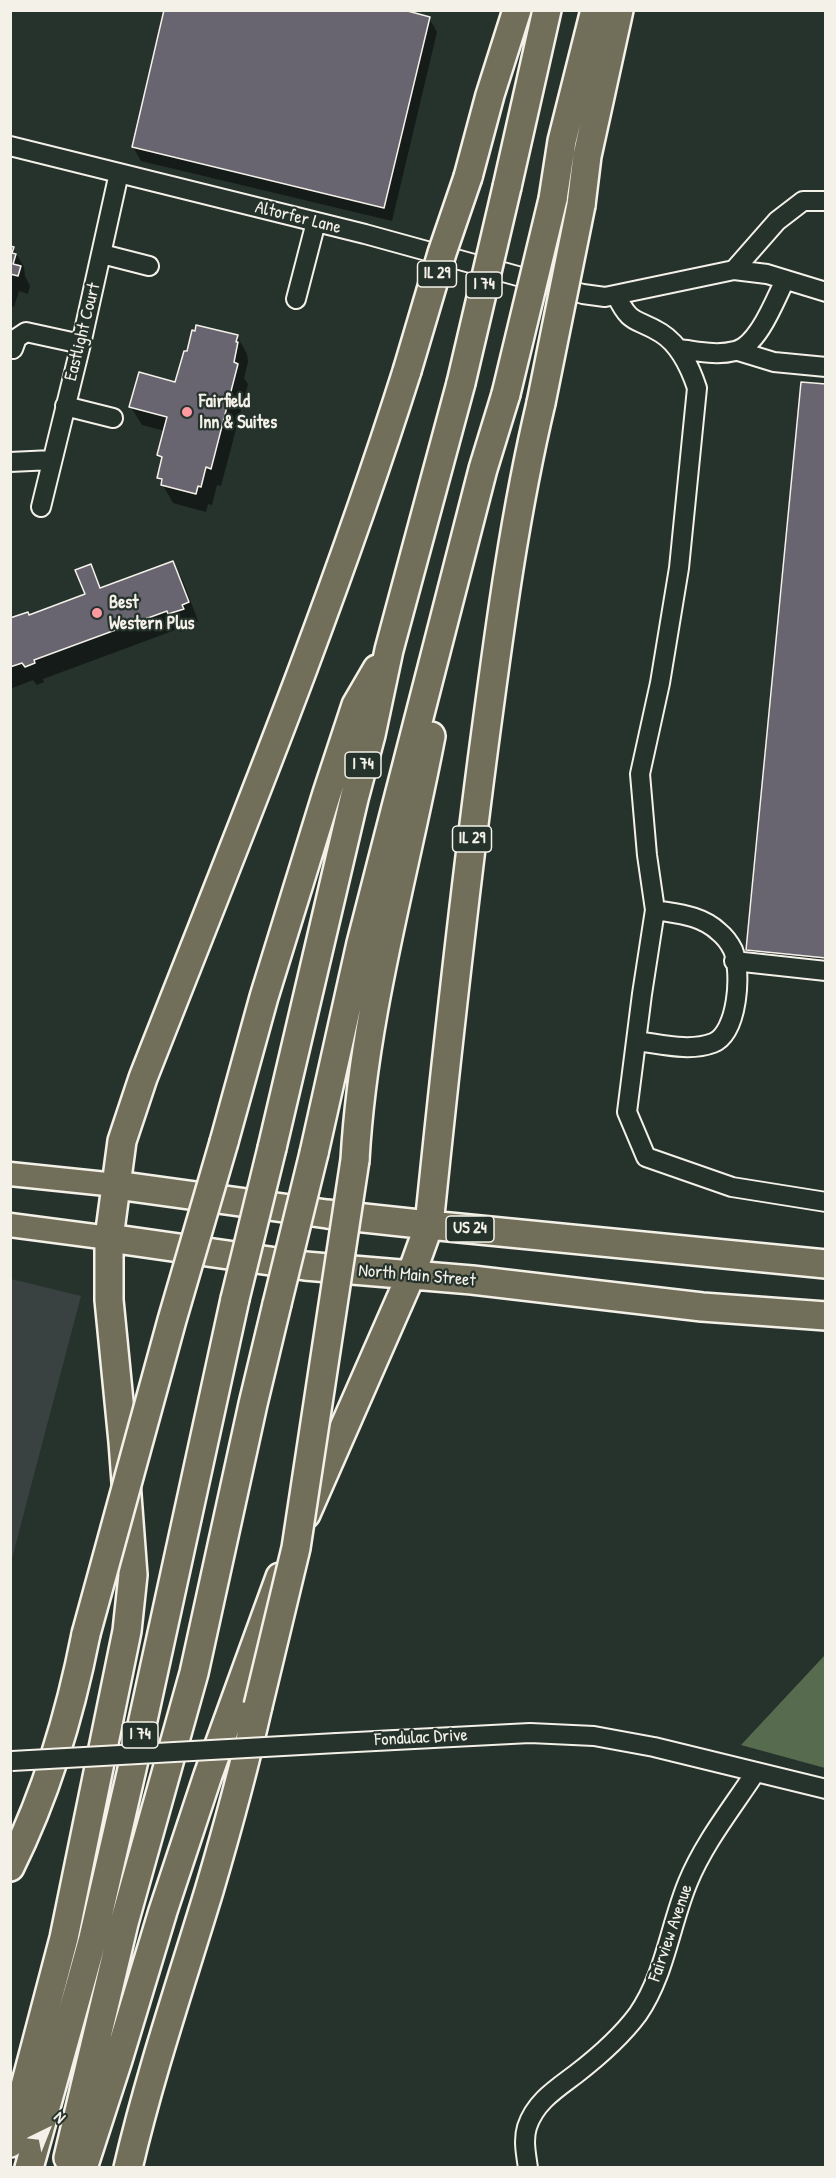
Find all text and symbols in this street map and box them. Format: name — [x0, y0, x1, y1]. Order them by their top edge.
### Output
street label: Altorfer Lane — [253, 197, 343, 239]
road number: IL 29 — [418, 261, 456, 287]
road number: I 74 — [466, 272, 502, 298]
street label: Eastlight Court — [60, 281, 106, 383]
place label: Fairfield Inn & Suites — [199, 391, 277, 434]
marker: Fairfield Inn & Suites — [180, 405, 194, 419]
place label: Best Western Plus — [109, 592, 194, 634]
marker: Best Western Plus — [90, 606, 104, 620]
road number: I 74 — [345, 752, 381, 778]
road number: IL 29 — [452, 826, 492, 852]
road number: US 24 — [446, 1216, 494, 1242]
street label: North Main Street — [357, 1260, 477, 1292]
road number: I 74 — [122, 1722, 158, 1748]
street label: Fondulac Drive — [374, 1725, 468, 1751]
street label: Fairview Avenue — [644, 1882, 698, 1984]
north arrow — [18, 2100, 78, 2160]
text: N — [50, 2106, 71, 2128]

